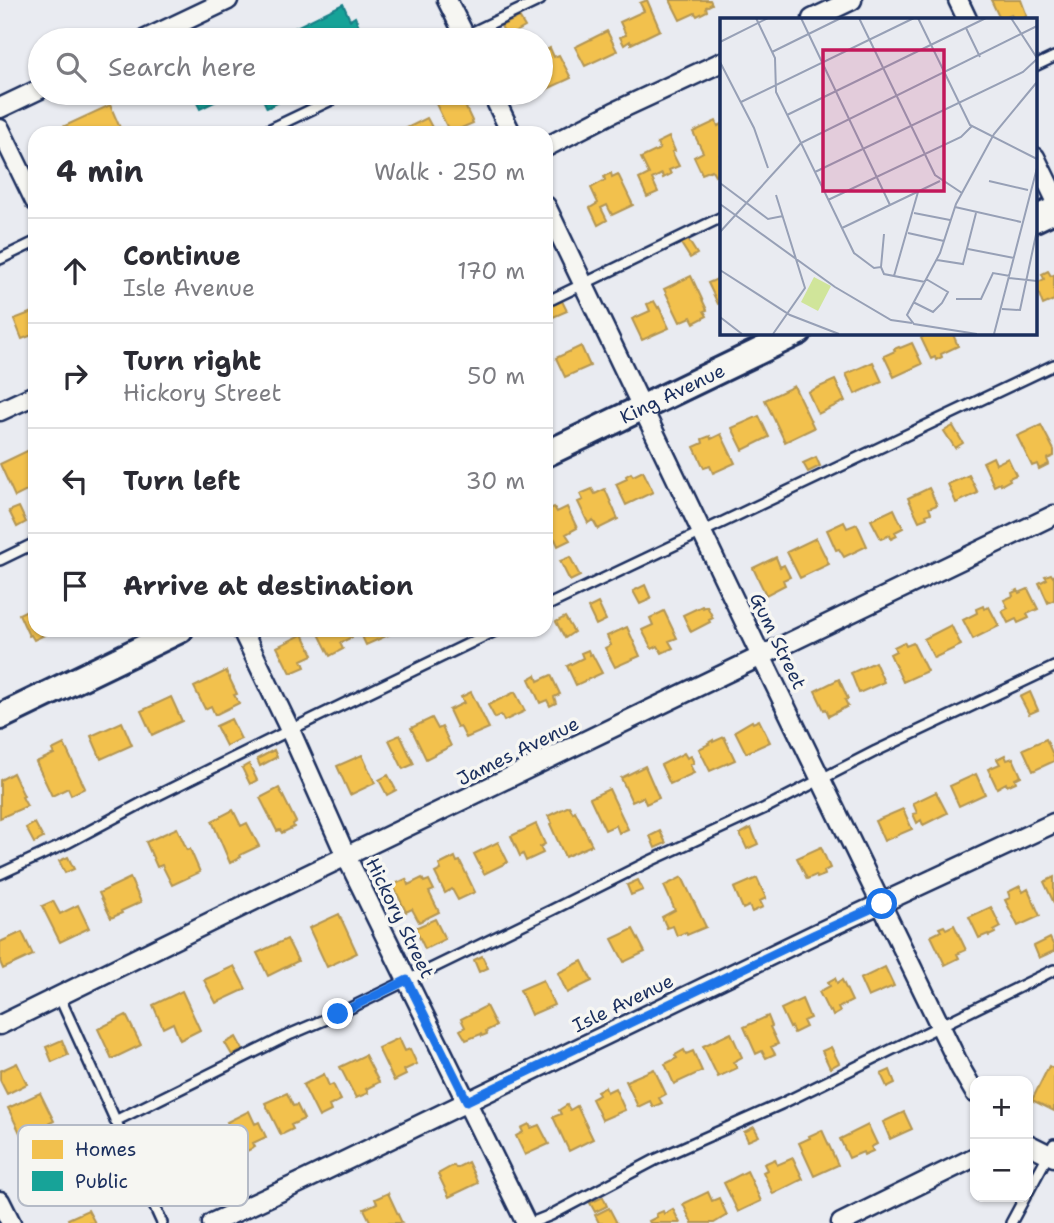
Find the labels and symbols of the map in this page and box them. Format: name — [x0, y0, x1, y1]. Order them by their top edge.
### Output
inset map — [720, 18, 1036, 334]
street label: King Avenue — [615, 357, 729, 429]
street label: Gum Street — [744, 589, 812, 693]
street label: James Avenue — [453, 711, 583, 791]
street label: Hickory Street — [360, 854, 440, 982]
route start — [866, 888, 897, 919]
street label: Isle Avenue — [569, 968, 677, 1038]
route end — [322, 998, 353, 1029]
legend — [18, 1125, 248, 1206]
text: Homes — [75, 1137, 136, 1162]
text: Public — [75, 1169, 128, 1194]

